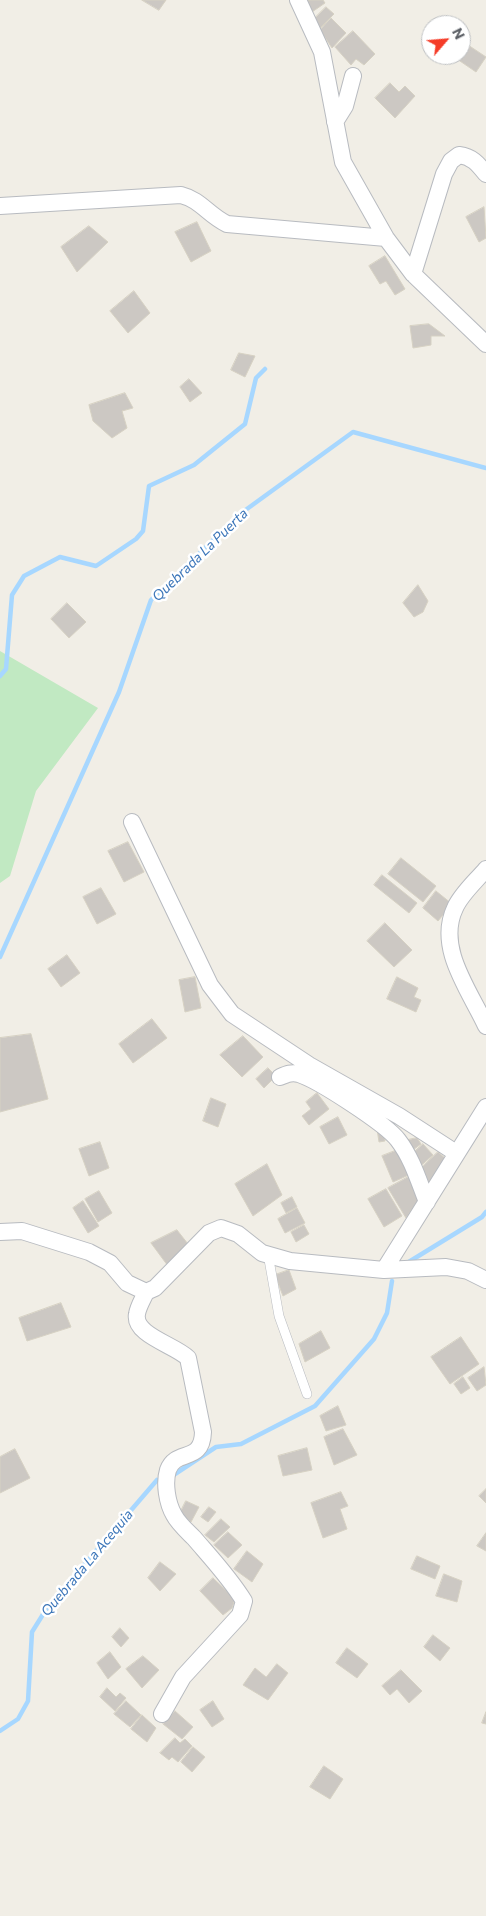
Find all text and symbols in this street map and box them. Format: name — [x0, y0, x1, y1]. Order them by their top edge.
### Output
north arrow — [421, 15, 471, 65]
text: N — [449, 25, 469, 42]
water label: Quebrada La Puerta — [149, 505, 251, 605]
water label: Quebrada La Acequia — [37, 1506, 137, 1620]

